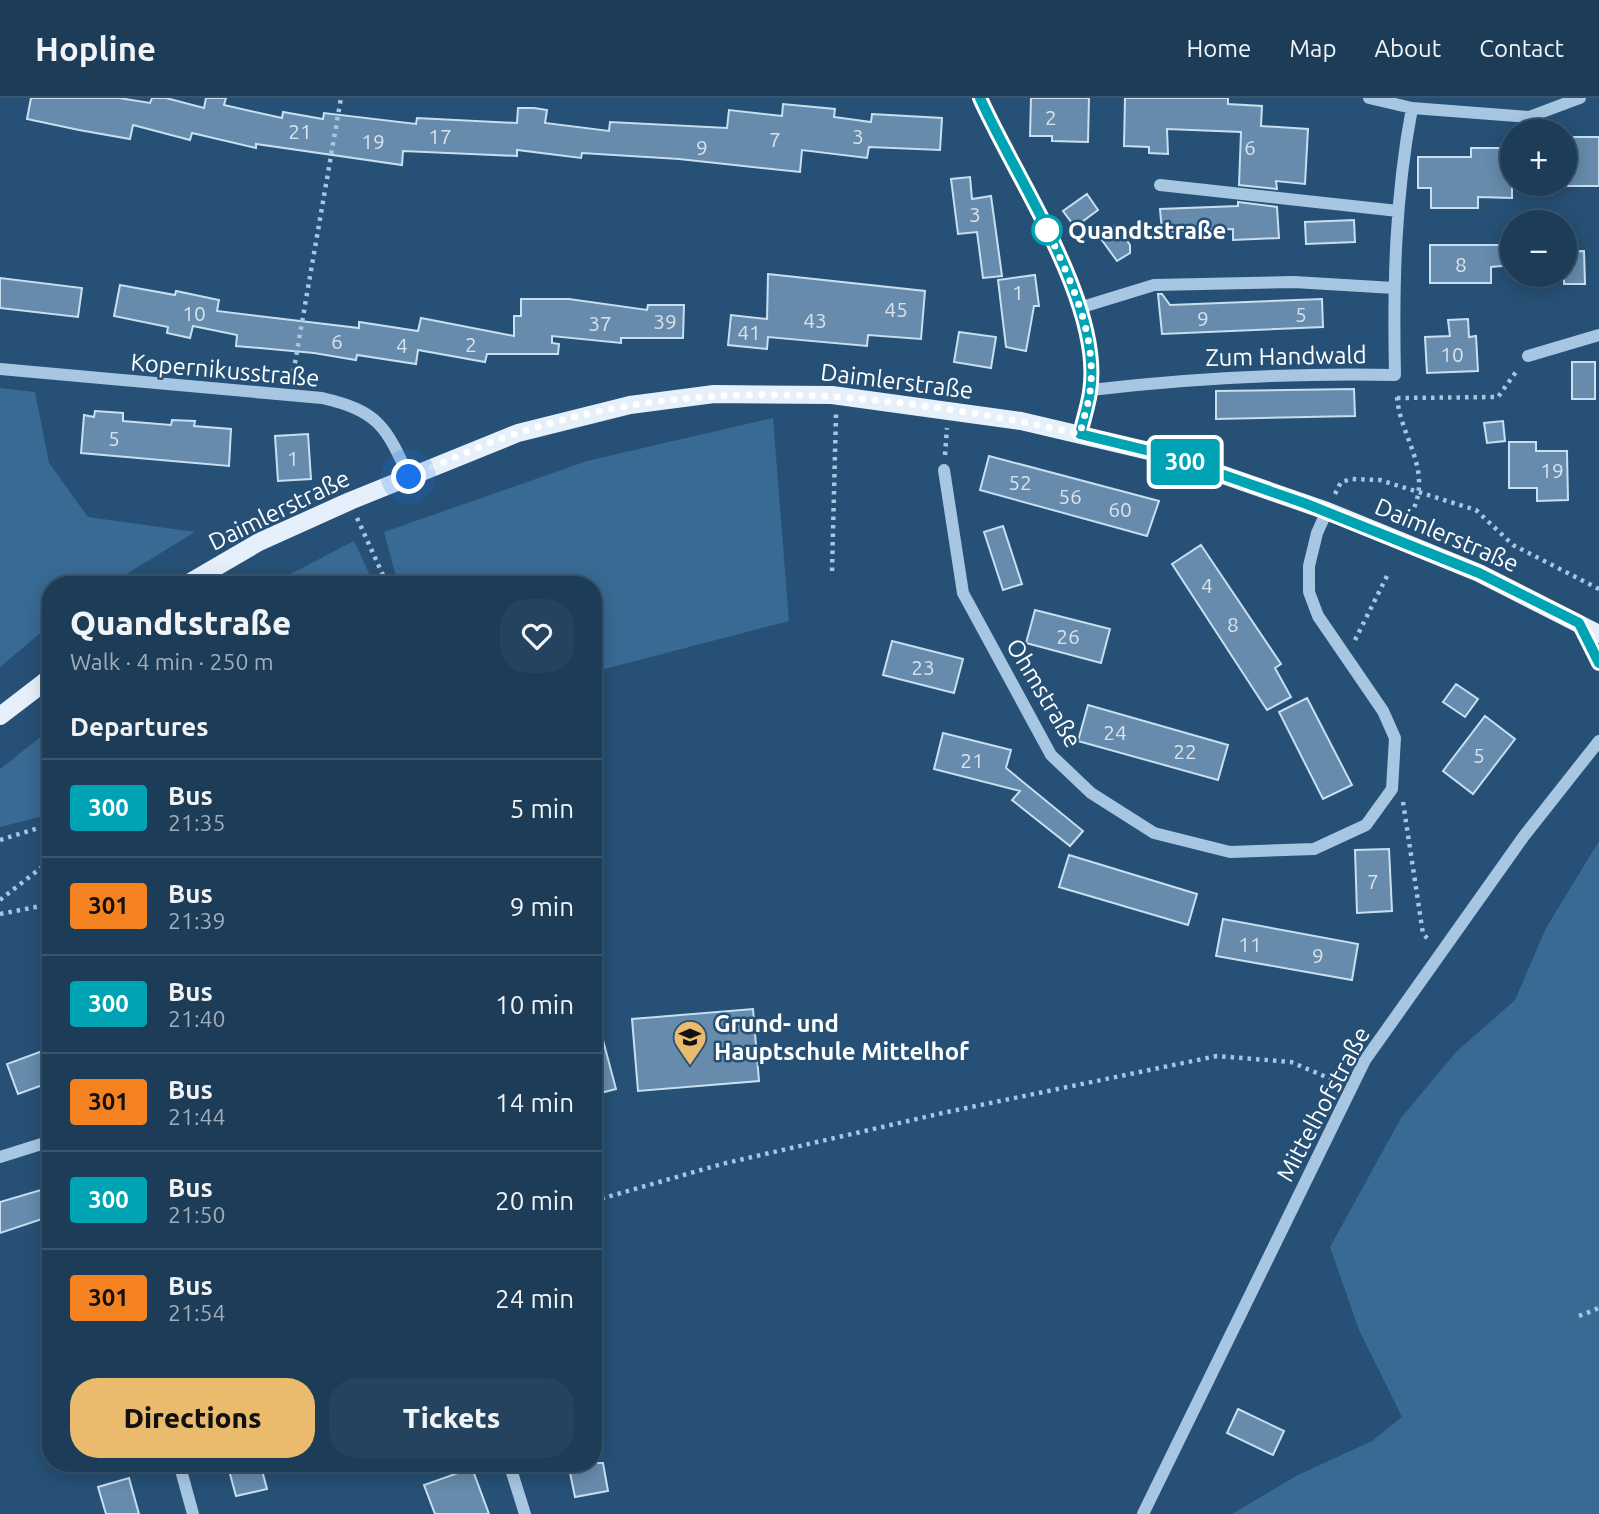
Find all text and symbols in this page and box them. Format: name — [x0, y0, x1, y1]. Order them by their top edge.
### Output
text: Hopline — [35, 30, 156, 67]
text: Home — [1186, 35, 1251, 62]
text: Map — [1289, 35, 1336, 62]
text: About — [1374, 35, 1441, 62]
text: Contact — [1479, 35, 1564, 62]
house number: 2 — [1045, 105, 1057, 129]
house number: 21 — [288, 119, 312, 143]
map controls — [1500, 119, 1577, 287]
button: + — [1500, 119, 1577, 196]
house number: 17 — [428, 124, 452, 148]
house number: 3 — [852, 124, 864, 148]
house number: 7 — [769, 127, 781, 151]
house number: 19 — [361, 129, 385, 153]
house number: 9 — [696, 135, 708, 159]
house number: 6 — [1244, 135, 1256, 159]
house number: 3 — [969, 202, 981, 226]
button: − — [1500, 210, 1577, 287]
marker: Quandtstraße — [1032, 215, 1062, 245]
place label: Quandtstraße — [1068, 217, 1226, 244]
house number: 8 — [1455, 252, 1467, 276]
house number: 1 — [1012, 280, 1024, 304]
house number: 45 — [884, 297, 908, 321]
house number: 10 — [182, 301, 206, 325]
house number: 5 — [1295, 302, 1307, 326]
house number: 9 — [1197, 306, 1209, 330]
house number: 43 — [803, 308, 827, 332]
house number: 39 — [653, 309, 677, 333]
house number: 37 — [588, 311, 612, 335]
house number: 41 — [737, 320, 761, 344]
house number: 6 — [331, 329, 343, 353]
house number: 2 — [465, 332, 477, 356]
house number: 4 — [396, 333, 408, 357]
street label: Zum Handwald — [1205, 341, 1367, 371]
house number: 10 — [1440, 342, 1464, 366]
street label: Kopernikusstraße — [129, 348, 321, 392]
street label: Daimlerstraße — [819, 358, 975, 404]
house number: 5 — [108, 426, 120, 450]
line badge: 300 — [1145, 439, 1225, 485]
house number: 1 — [287, 446, 299, 470]
text: 300 — [1165, 448, 1205, 475]
house number: 19 — [1540, 458, 1564, 482]
your location — [391, 459, 426, 494]
street label: Daimlerstraße — [204, 464, 354, 556]
house number: 52 — [1008, 470, 1032, 494]
house number: 56 — [1058, 484, 1082, 508]
street label: Daimlerstraße — [1371, 493, 1523, 577]
house number: 60 — [1108, 497, 1132, 521]
house number: 4 — [1201, 573, 1213, 597]
button: heart — [500, 599, 574, 673]
text: Quandtstraße — [70, 604, 291, 641]
house number: 8 — [1227, 612, 1239, 636]
house number: 26 — [1056, 624, 1080, 648]
street label: Ohmstraße — [1001, 634, 1087, 752]
text: Walk · 4 min · 250 m — [70, 649, 274, 674]
house number: 23 — [911, 655, 935, 679]
text: Departures — [70, 712, 208, 741]
house number: 24 — [1103, 720, 1127, 744]
house number: 22 — [1173, 739, 1197, 763]
house number: 5 — [1473, 743, 1485, 767]
house number: 21 — [960, 748, 984, 772]
text: Bus — [168, 781, 213, 810]
text: 300 — [88, 794, 129, 821]
text: 5 min — [510, 794, 574, 823]
text: 21:35 — [168, 810, 226, 835]
house number: 7 — [1367, 869, 1379, 893]
text: Bus — [168, 879, 213, 908]
text: 301 — [88, 892, 129, 919]
text: 9 min — [510, 892, 574, 921]
text: 21:39 — [168, 908, 226, 933]
house number: 11 — [1238, 932, 1262, 956]
house number: 9 — [1312, 943, 1324, 967]
text: Bus — [168, 977, 213, 1006]
text: 300 — [88, 990, 129, 1017]
text: 10 min — [495, 990, 574, 1019]
text: 21:40 — [168, 1006, 226, 1031]
place label: Grund- und Hauptschule Mittelhof — [714, 1010, 970, 1065]
school or university icon: Grund- und Hauptschule Mittelhof — [671, 1018, 709, 1067]
street label: Mittelhofstraße — [1271, 1022, 1375, 1186]
text: Bus — [168, 1075, 213, 1104]
text: 301 — [88, 1088, 129, 1115]
text: 14 min — [495, 1088, 574, 1117]
text: 21:44 — [168, 1104, 226, 1129]
text: Bus — [168, 1173, 213, 1202]
text: 300 — [88, 1186, 129, 1213]
text: 20 min — [495, 1186, 574, 1215]
text: 21:50 — [168, 1202, 226, 1227]
text: Bus — [168, 1271, 213, 1300]
text: 301 — [88, 1284, 129, 1311]
text: 24 min — [495, 1284, 574, 1313]
text: 21:54 — [168, 1300, 226, 1325]
button: Directions — [70, 1378, 315, 1458]
button: Tickets — [329, 1378, 574, 1458]

